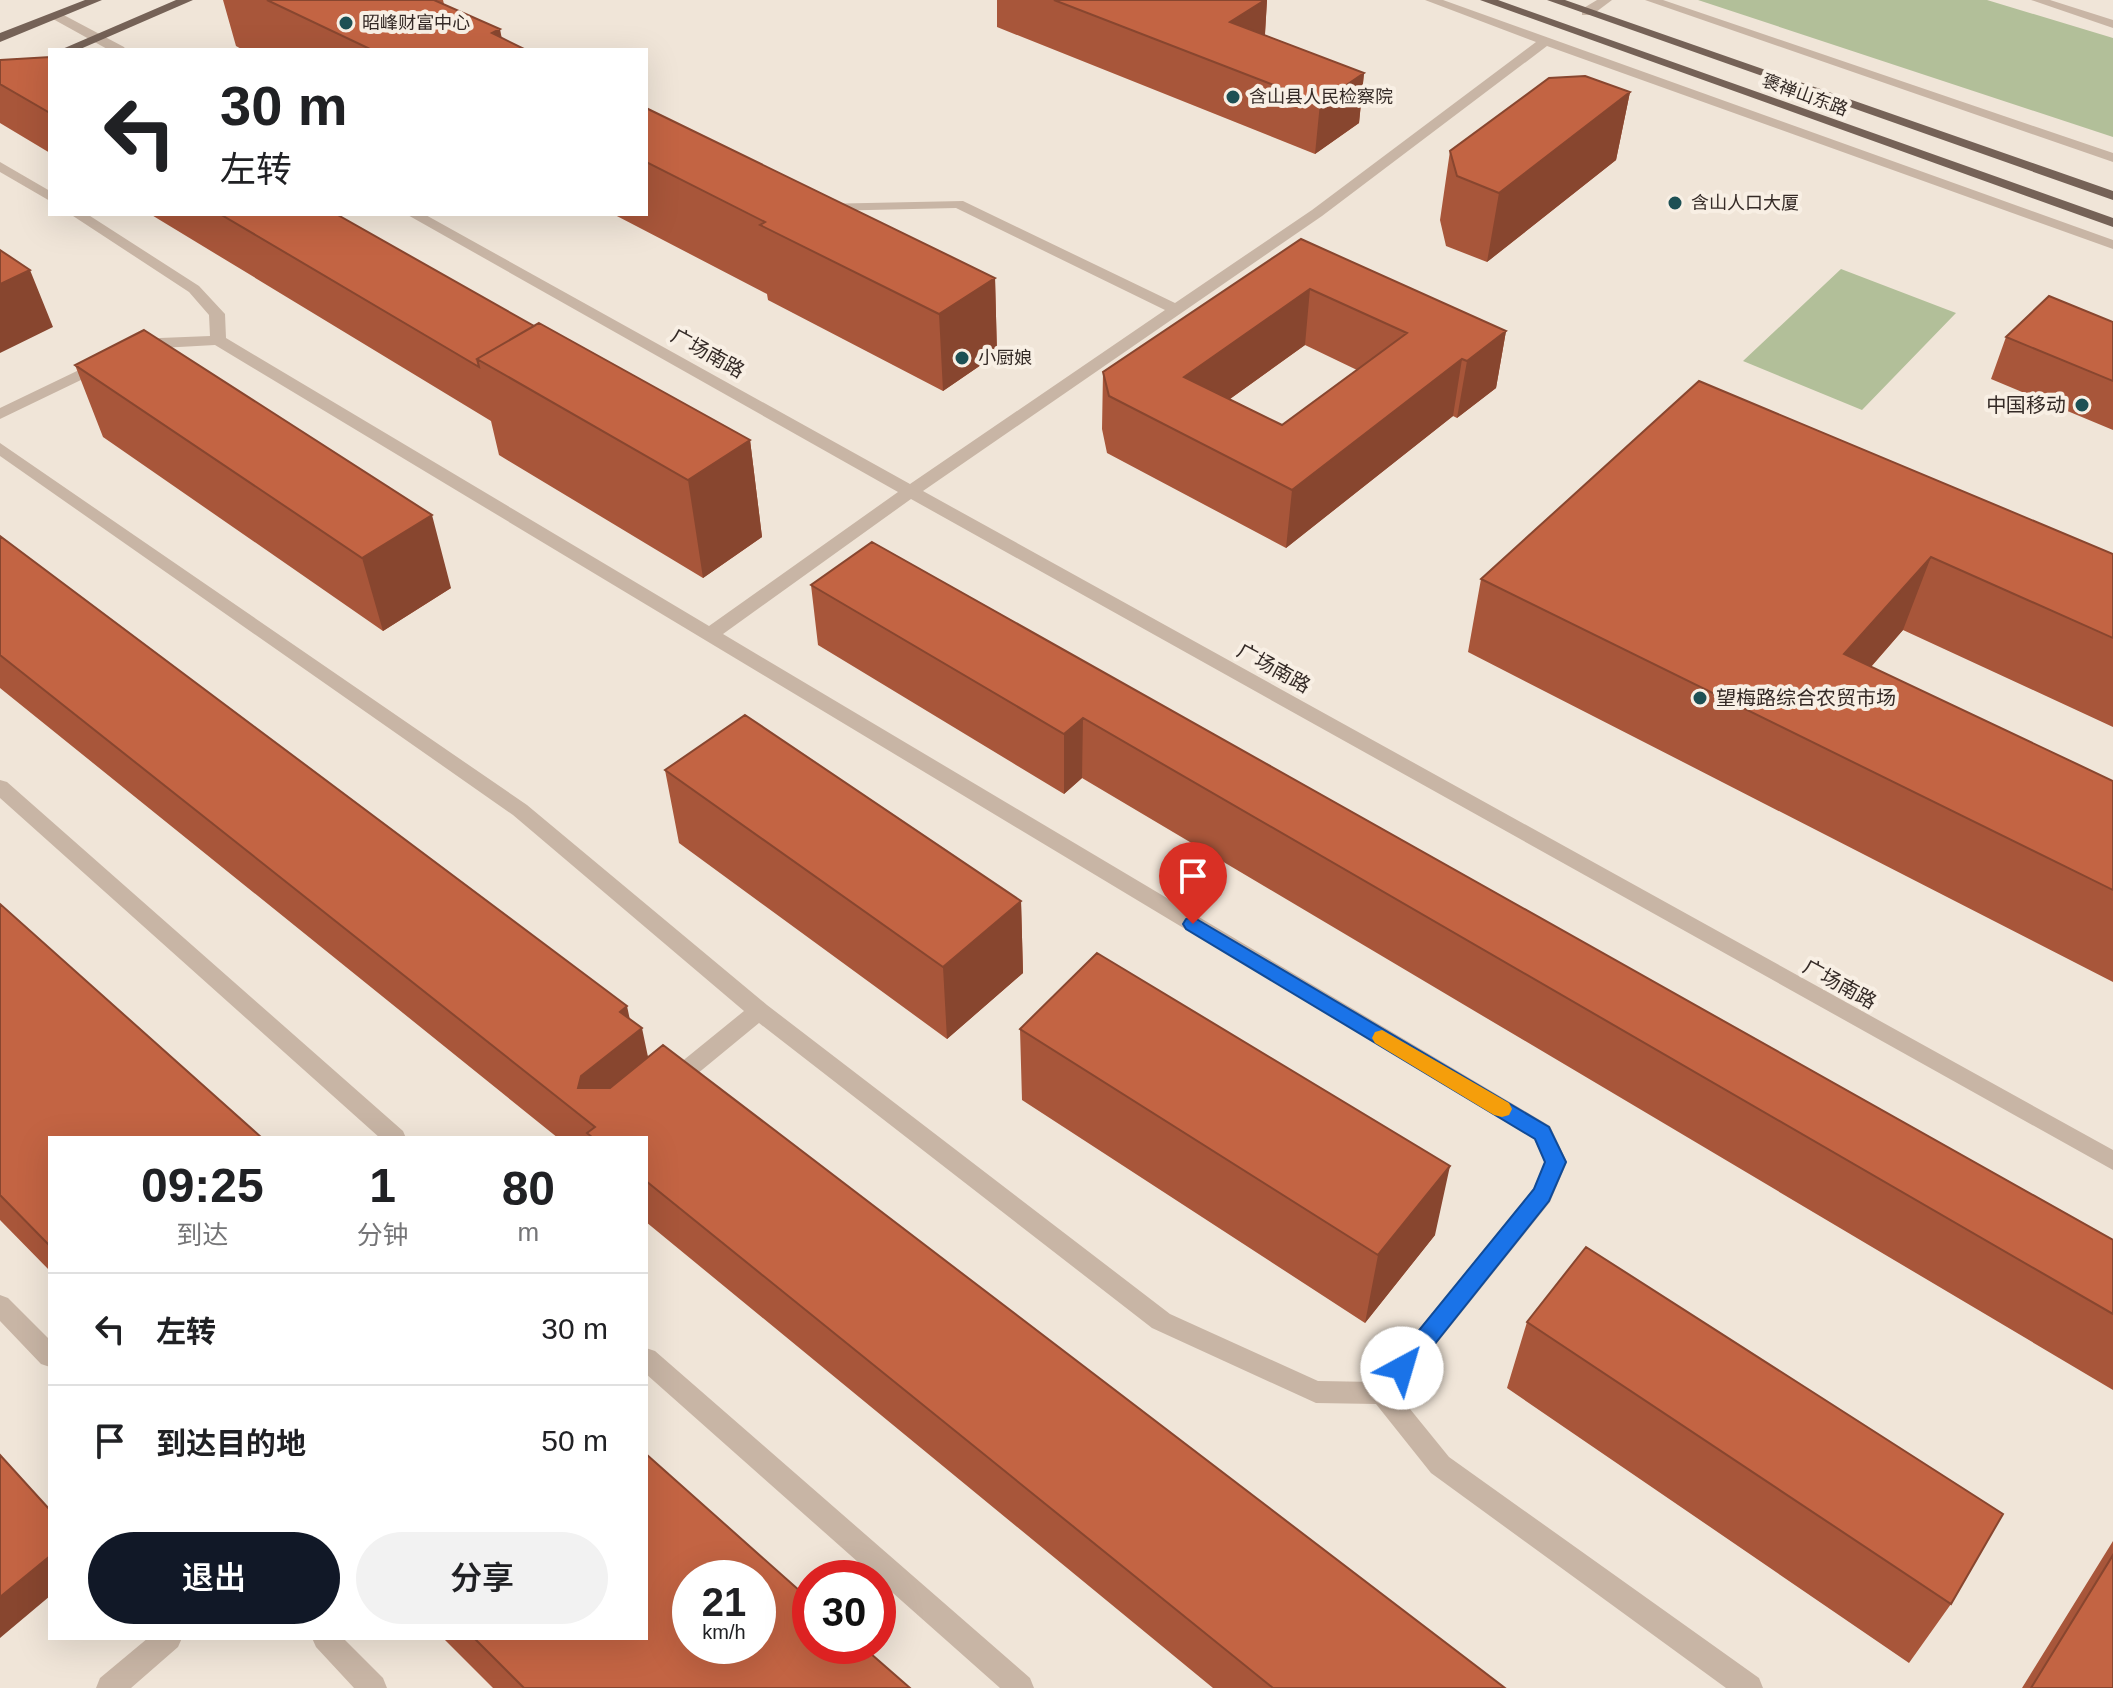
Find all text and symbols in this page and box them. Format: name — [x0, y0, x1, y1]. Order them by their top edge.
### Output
place label: 昭峰财富中心 — [362, 13, 470, 33]
marker: 昭峰财富中心 — [337, 14, 355, 32]
street label: 褒禅山东路 — [1759, 70, 1851, 120]
text: 30 m — [220, 74, 348, 137]
icon: left — [88, 80, 192, 184]
place label: 含山县人民检察院 — [1249, 87, 1393, 107]
marker: 含山县人民检察院 — [1224, 88, 1242, 106]
text: 左转 — [220, 149, 292, 190]
place label: 含山人口大厦 — [1691, 193, 1799, 213]
marker: 含山人口大厦 — [1666, 194, 1684, 212]
street label: 广场南路 — [668, 324, 748, 382]
place label: 小厨娘 — [978, 348, 1032, 368]
marker: 小厨娘 — [953, 349, 971, 367]
place label: 中国移动 — [1986, 394, 2066, 416]
marker: 中国移动 — [2073, 396, 2091, 414]
street label: 广场南路 — [1234, 639, 1314, 697]
place label: 望梅路综合农贸市场 — [1716, 687, 1896, 709]
marker: 望梅路综合农贸市场 — [1691, 689, 1709, 707]
pin — [1159, 842, 1227, 924]
icon: arrive — [1171, 854, 1215, 898]
street label: 广场南路 — [1800, 955, 1880, 1013]
text: 09:25 — [141, 1159, 264, 1212]
text: 1 — [369, 1159, 396, 1212]
text: 80 — [502, 1162, 555, 1215]
text: m — [518, 1217, 539, 1247]
text: 到达 — [176, 1220, 228, 1250]
text: 分钟 — [357, 1220, 409, 1250]
icon: left — [88, 1307, 132, 1351]
text: 30 m — [541, 1312, 608, 1345]
text: 左转 — [156, 1315, 216, 1348]
position arrow — [1360, 1326, 1444, 1410]
icon: arrive — [88, 1419, 132, 1463]
text: 50 m — [541, 1424, 608, 1457]
text: 到达目的地 — [156, 1427, 306, 1460]
button: 退出 — [88, 1532, 340, 1624]
button: 分享 — [356, 1532, 608, 1624]
speed limit sign: 30 — [792, 1560, 896, 1664]
text: 21 — [702, 1580, 746, 1624]
text: km/h — [702, 1621, 746, 1643]

